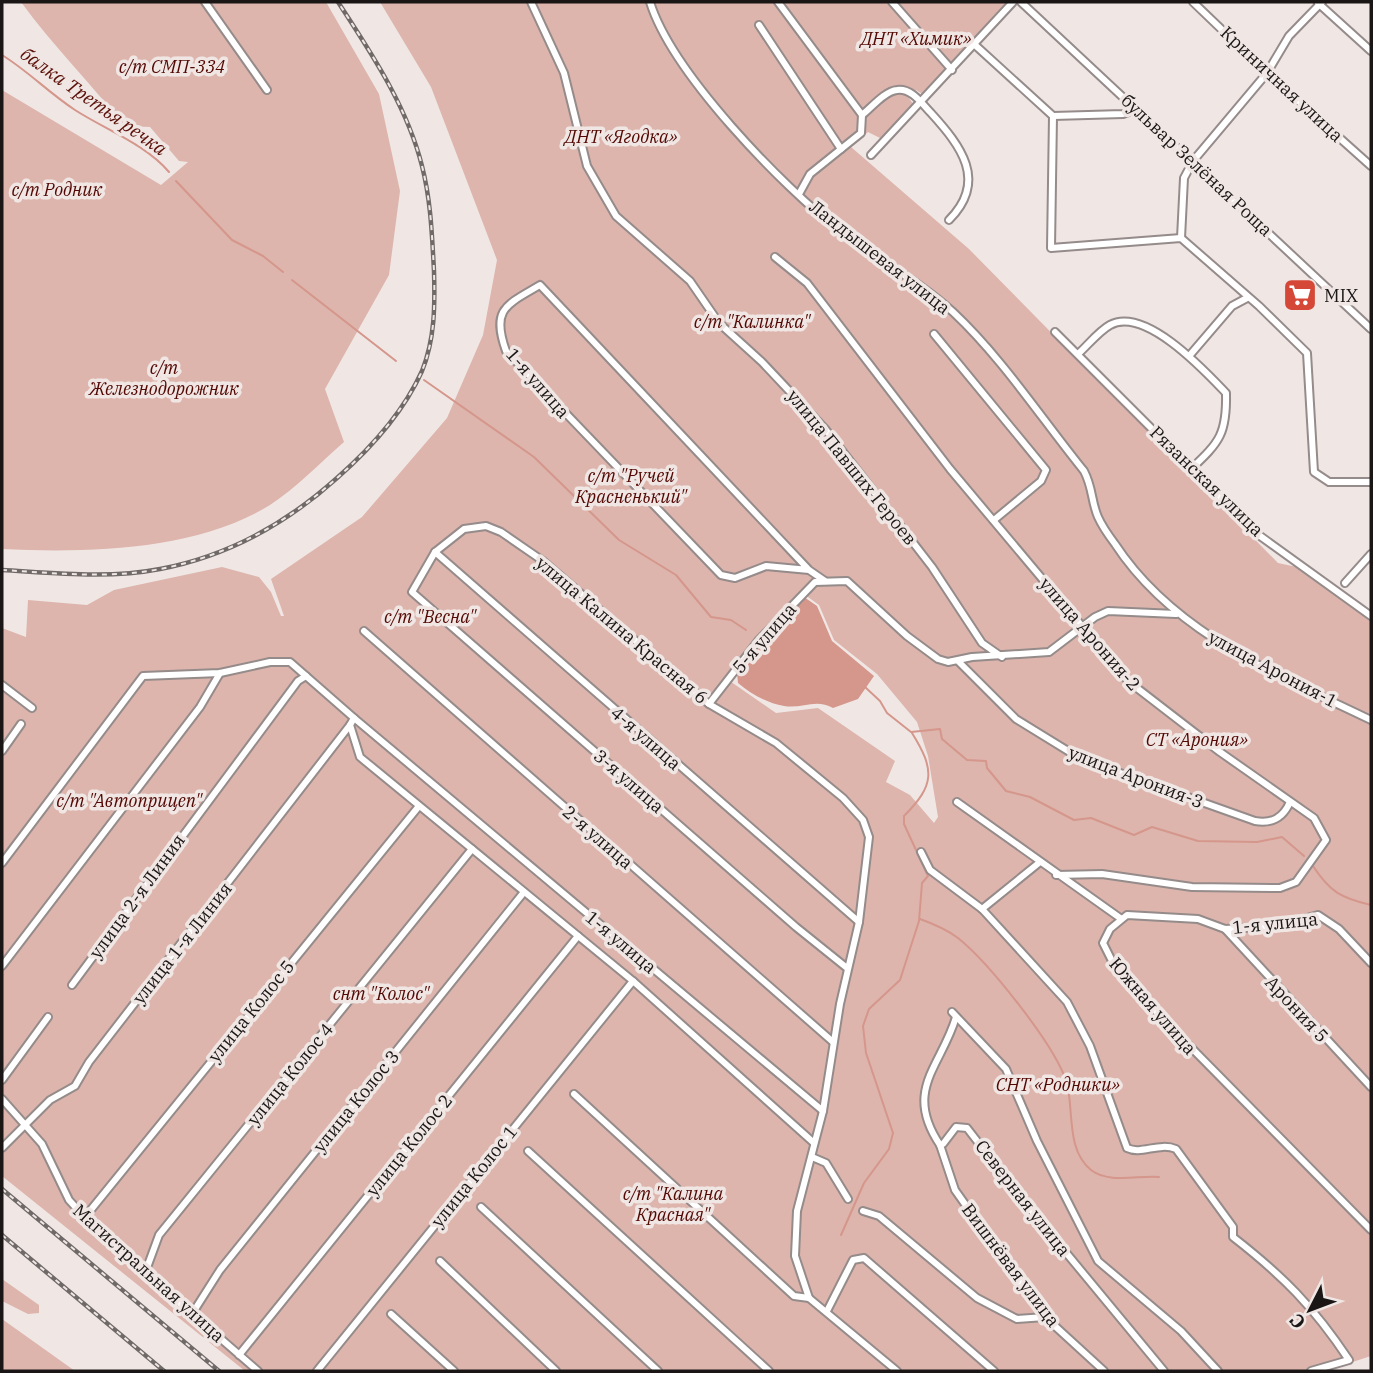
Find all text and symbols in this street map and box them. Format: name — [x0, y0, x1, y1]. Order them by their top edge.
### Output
street label: Криничная улица — [1216, 21, 1348, 147]
park label: ДНТ «Химик» — [858, 27, 972, 50]
water label: балка Третья речка — [16, 41, 172, 161]
park label: с/т СМП-334 — [119, 55, 225, 78]
street label: бульвар Зелёная Роща — [1117, 89, 1278, 241]
park label: ДНТ «Ягодка» — [562, 125, 678, 148]
park label: с/т Родник — [12, 178, 103, 201]
street label: Ландышевая улица — [805, 195, 955, 319]
supermarket icon: MIX — [1281, 276, 1319, 314]
place label: MIX — [1324, 284, 1358, 307]
park label: с/т "Калинка" — [694, 310, 811, 333]
street label: 1-я улица — [501, 343, 575, 423]
park label: с/т Железнодорожник — [88, 356, 239, 400]
street label: улица Павших Героев — [782, 385, 922, 549]
street label: Рязанская улица — [1145, 421, 1269, 541]
park label: с/т "Ручей Красненький" — [574, 464, 688, 508]
street label: улица Калина Красная 6 — [531, 551, 713, 709]
street label: улица Арония-2 — [1034, 572, 1146, 696]
street label: 5-я улица — [727, 598, 801, 678]
park label: с/т "Весна" — [384, 605, 477, 628]
street label: улица Арония-1 — [1204, 625, 1342, 713]
street label: 4-я улица — [606, 701, 686, 775]
park label: СТ «Арония» — [1146, 728, 1248, 751]
street label: улица Арония-3 — [1065, 741, 1207, 813]
street label: 3-я улица — [589, 744, 669, 818]
park label: с/т "Автоприцеп" — [56, 789, 203, 812]
street label: 2-я улица — [558, 800, 638, 874]
street label: улица 2-я Линия — [84, 829, 190, 963]
street label: улица 1-я Линия — [127, 877, 237, 1009]
street label: 1-я улица — [581, 906, 661, 979]
street label: 1-я улица — [1231, 907, 1319, 939]
street label: Южная улица — [1104, 953, 1202, 1060]
street label: улица Колос 5 — [203, 955, 299, 1067]
street label: Арония 5 — [1260, 971, 1334, 1047]
park label: снт "Колос" — [333, 982, 430, 1005]
street label: улица Колос 4 — [242, 1018, 338, 1130]
street label: улица Колос 3 — [308, 1045, 404, 1157]
park label: СНТ «Родники» — [996, 1073, 1120, 1096]
street label: улица Колос 2 — [361, 1089, 457, 1201]
street label: улица Колос 1 — [426, 1120, 522, 1232]
street label: Северная улица — [970, 1135, 1076, 1261]
park label: с/т "Калина Красная" — [623, 1182, 723, 1226]
street label: Магистральная улица — [68, 1199, 230, 1347]
street label: Вишнёвая улица — [957, 1199, 1065, 1332]
north arrow — [1275, 1275, 1345, 1345]
text: С — [1284, 1309, 1311, 1334]

